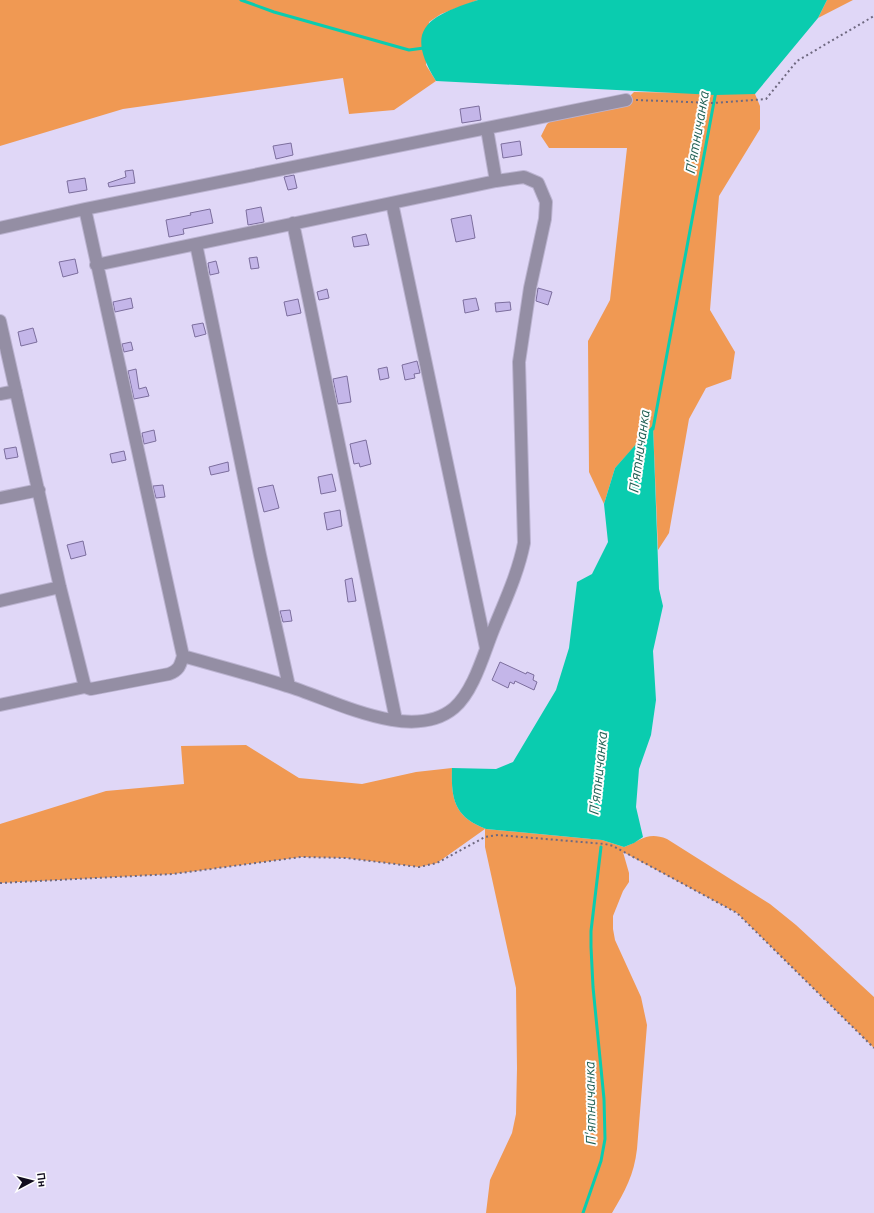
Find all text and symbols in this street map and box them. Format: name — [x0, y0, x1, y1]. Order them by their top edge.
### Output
water label: П'ятничанка — [682, 89, 712, 174]
water label: П'ятничанка — [625, 408, 653, 493]
water label: П'ятничанка — [586, 730, 610, 815]
water label: П'ятничанка — [581, 1061, 599, 1145]
north arrow — [12, 1161, 52, 1201]
text: Пн — [35, 1172, 49, 1188]

